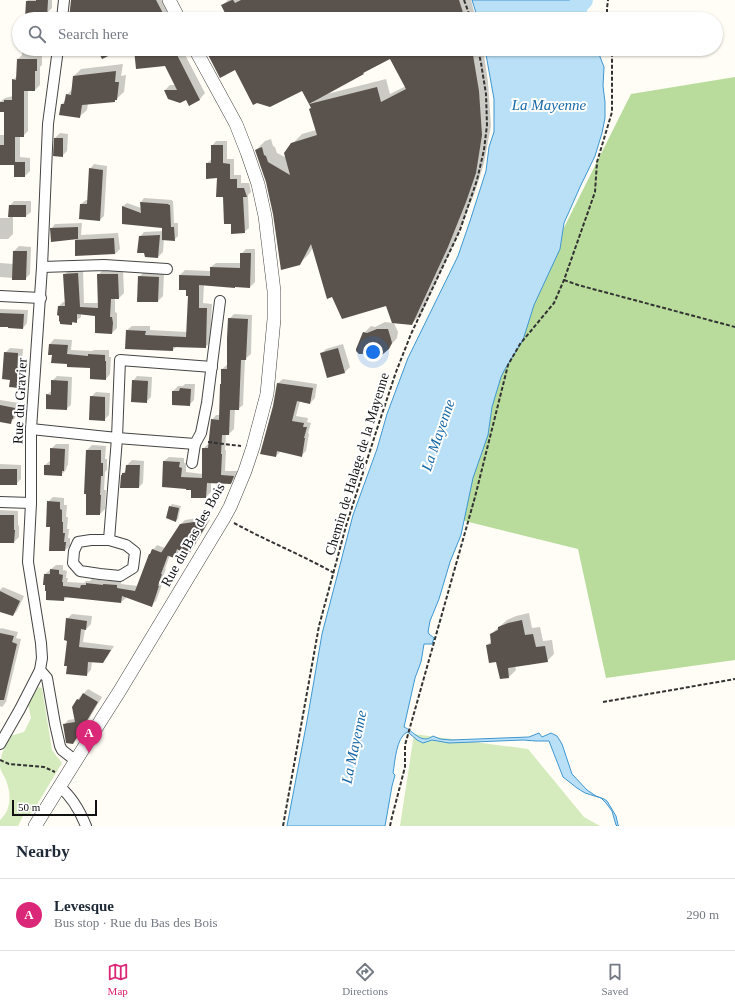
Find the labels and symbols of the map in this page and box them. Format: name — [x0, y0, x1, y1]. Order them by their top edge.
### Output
water label: La Mayenne — [511, 97, 587, 113]
your location — [363, 342, 383, 362]
street label: Rue du Gravier — [10, 357, 30, 444]
street label: Chemin de Halage de la Mayenne — [322, 371, 392, 557]
water label: La Mayenne — [418, 397, 458, 474]
street label: Rue du Bas des Bois — [158, 481, 228, 589]
water label: La Mayenne — [338, 709, 370, 786]
pin: A — [76, 720, 102, 753]
scale bar — [12, 798, 97, 817]

